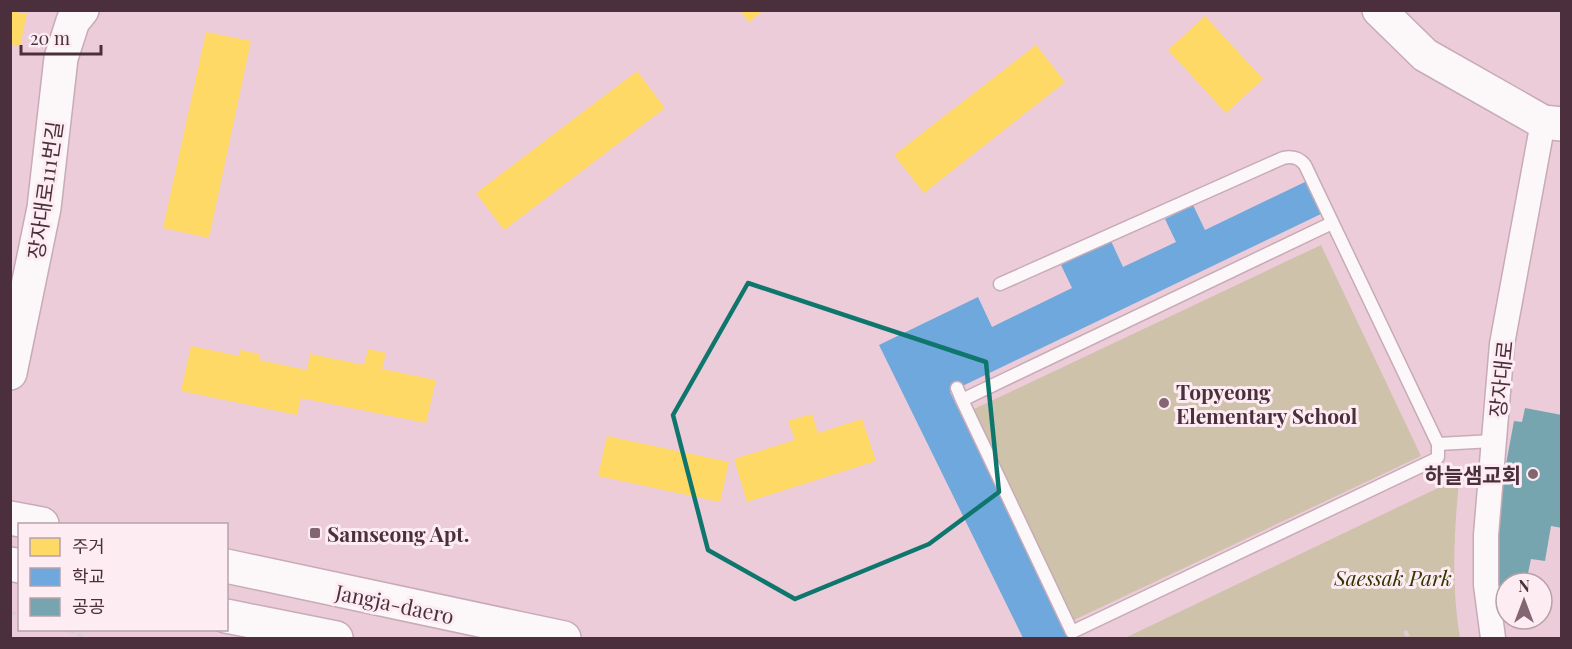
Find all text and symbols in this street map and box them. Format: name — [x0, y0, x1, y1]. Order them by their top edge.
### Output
scale bar — [21, 18, 100, 56]
text: 20 m — [30, 26, 70, 50]
street label: 장자대로111번길 — [20, 119, 68, 261]
street label: 장자대로 — [1482, 339, 1518, 419]
place label: Topyeong Elementary School — [1176, 377, 1358, 429]
marker: Topyeong Elementary School — [1157, 396, 1171, 410]
place label: 하늘샘교회 — [1424, 460, 1521, 488]
marker: 하늘샘교회 — [1526, 467, 1540, 481]
place label: Samseong Apt. — [327, 519, 469, 547]
legend — [18, 523, 228, 631]
marker: Samseong Apt. — [308, 526, 322, 540]
text: 주거 — [72, 534, 105, 558]
park label: Saessak Park — [1333, 563, 1452, 591]
text: 학교 — [72, 564, 105, 588]
north arrow — [1494, 571, 1554, 631]
text: N — [1518, 575, 1530, 596]
street label: Jangja-daero — [332, 577, 457, 629]
text: 공공 — [72, 594, 105, 618]

